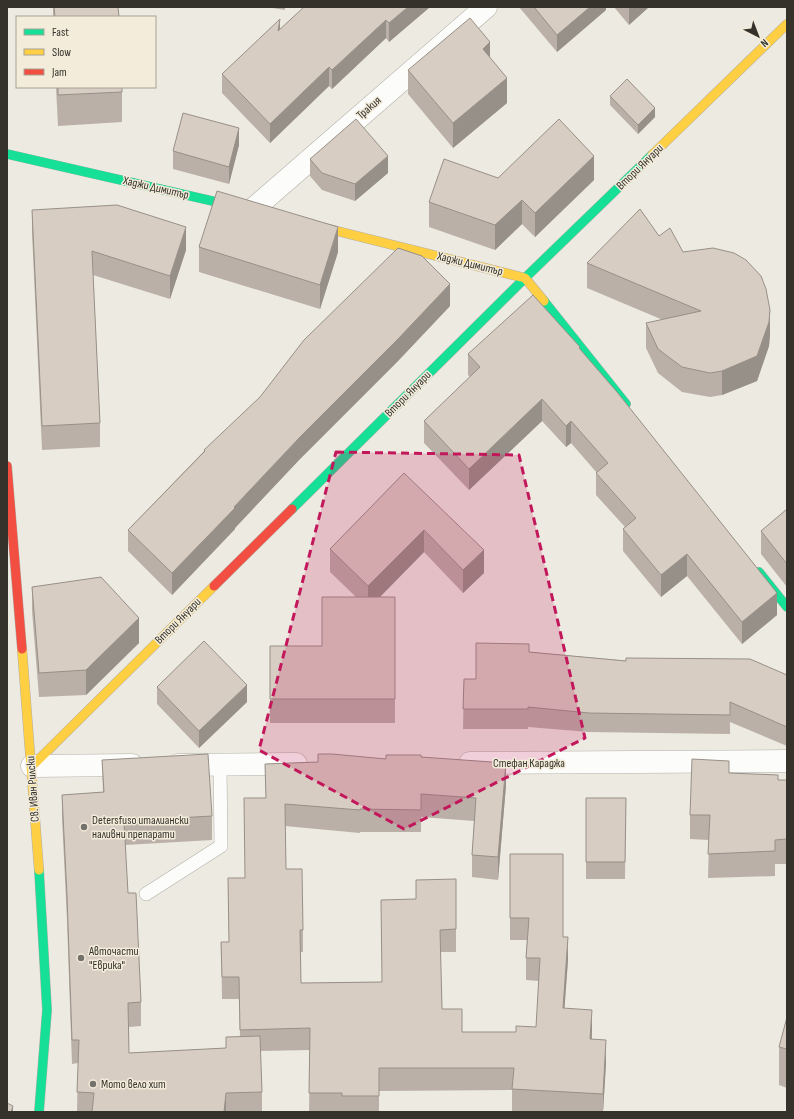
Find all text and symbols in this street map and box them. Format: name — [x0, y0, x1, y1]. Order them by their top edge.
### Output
legend — [16, 16, 156, 88]
north arrow — [738, 16, 778, 56]
text: Fast — [52, 25, 69, 40]
text: N — [758, 36, 771, 50]
text: Slow — [52, 45, 71, 60]
text: Jam — [51, 65, 67, 80]
street label: Тракия — [354, 93, 385, 123]
street label: Втори Януари — [613, 141, 667, 193]
street label: Хаджи Димитър — [121, 173, 190, 203]
street label: Хаджи Димитър — [435, 248, 504, 279]
street label: Втори Януари — [382, 368, 434, 420]
street label: Втори Януари — [152, 595, 204, 647]
street label: Св. Иван Рилски — [23, 755, 43, 823]
street label: Стефан Караджа — [493, 756, 565, 771]
place label: Detersfuso италиански наливни препарати — [92, 813, 189, 842]
marker: Detersfuso италиански наливни препарати — [79, 822, 89, 832]
place label: Авточасти "Еврика" — [88, 944, 139, 973]
marker: Авточасти "Еврика" — [76, 953, 86, 963]
place label: Мото вело хит — [101, 1077, 166, 1092]
marker: Мото вело хит — [88, 1079, 98, 1089]

